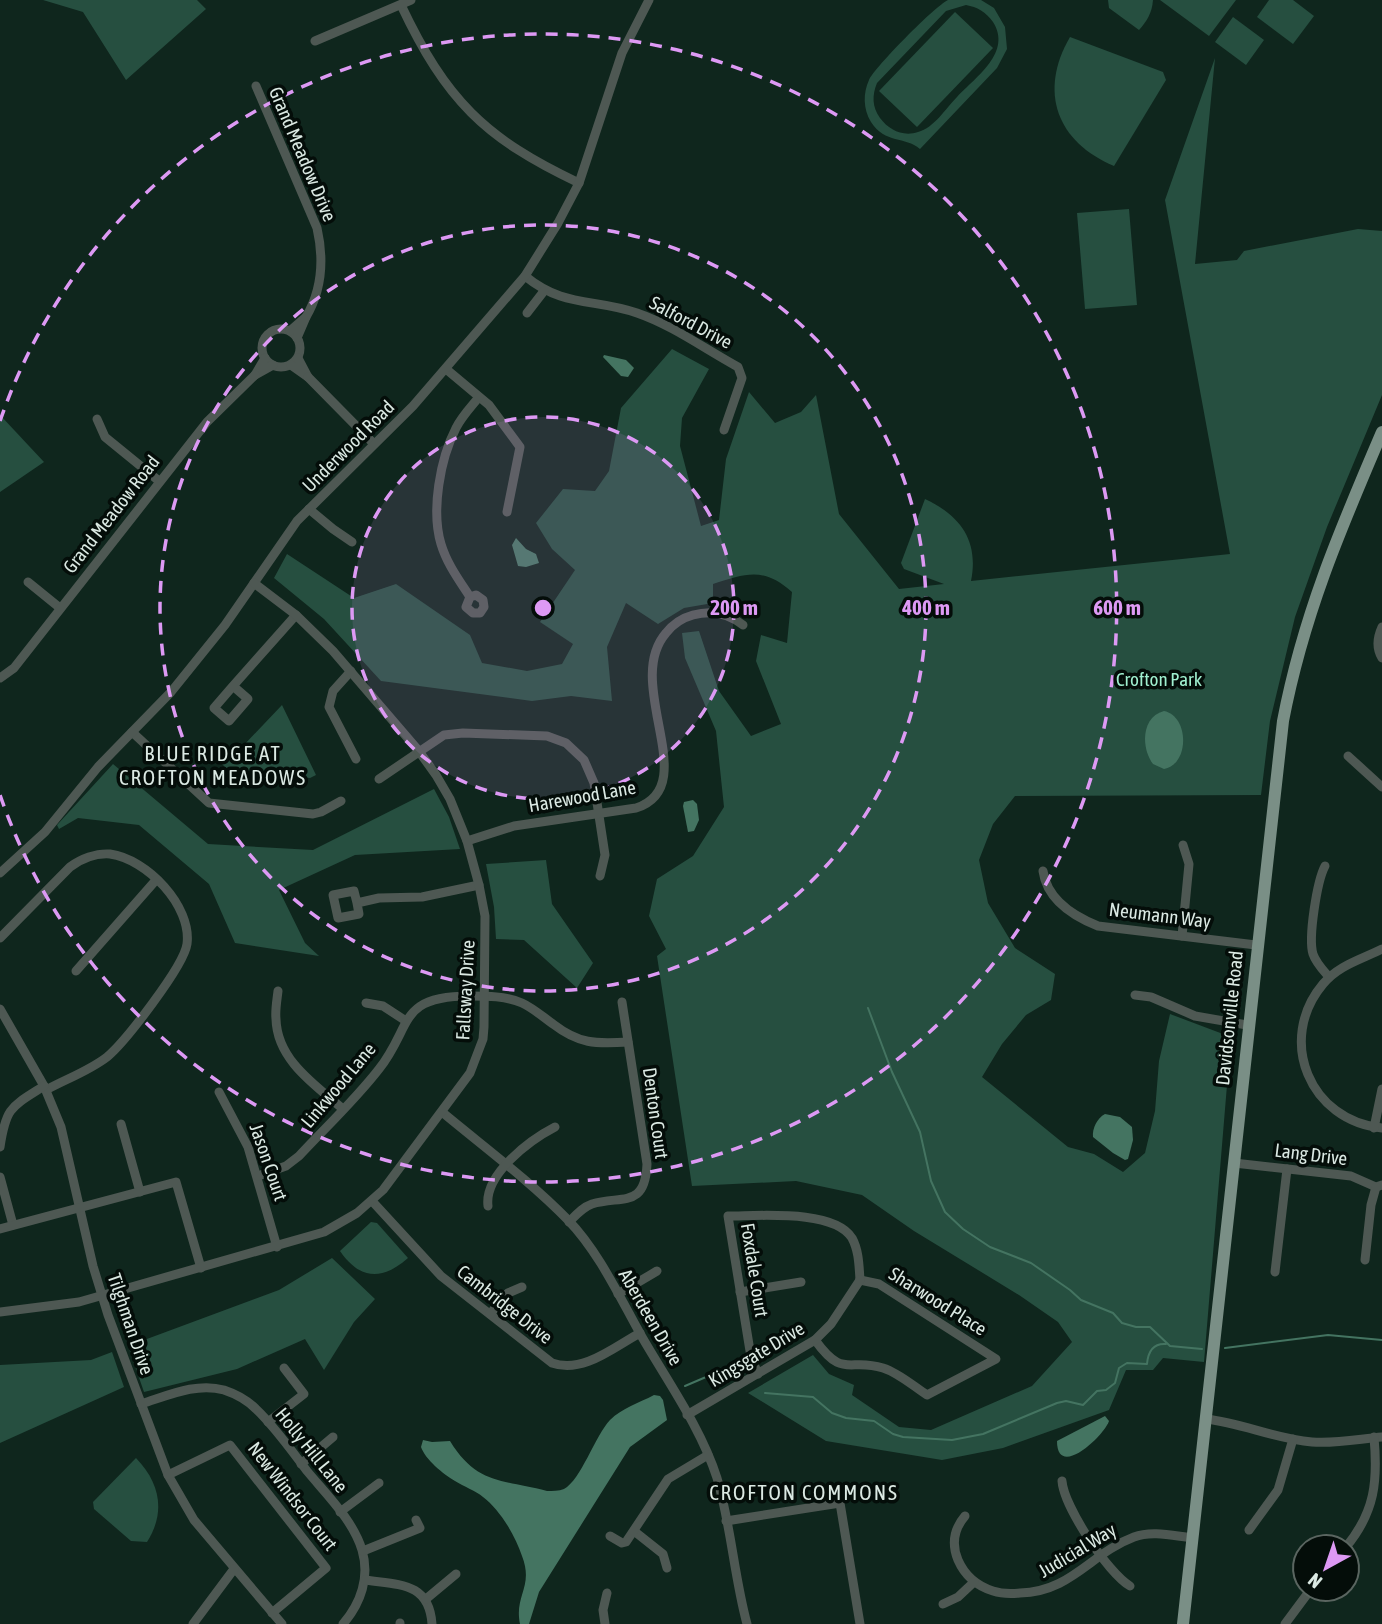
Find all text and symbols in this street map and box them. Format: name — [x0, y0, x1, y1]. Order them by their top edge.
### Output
street label: Grand Meadow Drive — [265, 84, 341, 224]
street label: Salford Drive — [646, 291, 736, 353]
street label: Underwood Road — [298, 396, 398, 496]
street label: Grand Meadow Road — [58, 451, 164, 577]
text: 200 m — [710, 595, 758, 619]
text: 400 m — [901, 595, 950, 619]
text: 600 m — [1093, 595, 1141, 619]
centre of rings — [531, 596, 555, 620]
park label: Crofton Park — [1116, 668, 1203, 690]
district label: BLUE RIDGE AT CROFTON MEADOWS — [119, 741, 307, 789]
street label: Harewood Lane — [527, 776, 637, 816]
street label: Neumann Way — [1108, 898, 1212, 932]
street label: Fallsway Drive — [451, 939, 479, 1041]
street label: Davidsonville Road — [1211, 950, 1247, 1086]
street label: Linkwood Lane — [296, 1038, 380, 1132]
street label: Denton Court — [639, 1066, 673, 1160]
street label: Jason Court — [246, 1121, 292, 1203]
street label: Lang Drive — [1273, 1139, 1349, 1169]
street label: Foxdale Court — [737, 1221, 773, 1319]
street label: Cambridge Drive — [453, 1260, 557, 1348]
street label: Sharwood Place — [885, 1262, 991, 1340]
street label: Aberdeen Drive — [615, 1265, 687, 1369]
street label: Tilghman Drive — [103, 1270, 159, 1378]
street label: Kingsgate Drive — [704, 1317, 808, 1391]
street label: Holly Hill Lane — [271, 1403, 353, 1497]
street label: New Windsor Court — [244, 1437, 342, 1555]
district label: CROFTON COMMONS — [709, 1480, 899, 1504]
street label: Judicial Way — [1034, 1518, 1120, 1582]
north arrow — [1291, 1533, 1361, 1603]
text: N — [1304, 1569, 1326, 1593]

